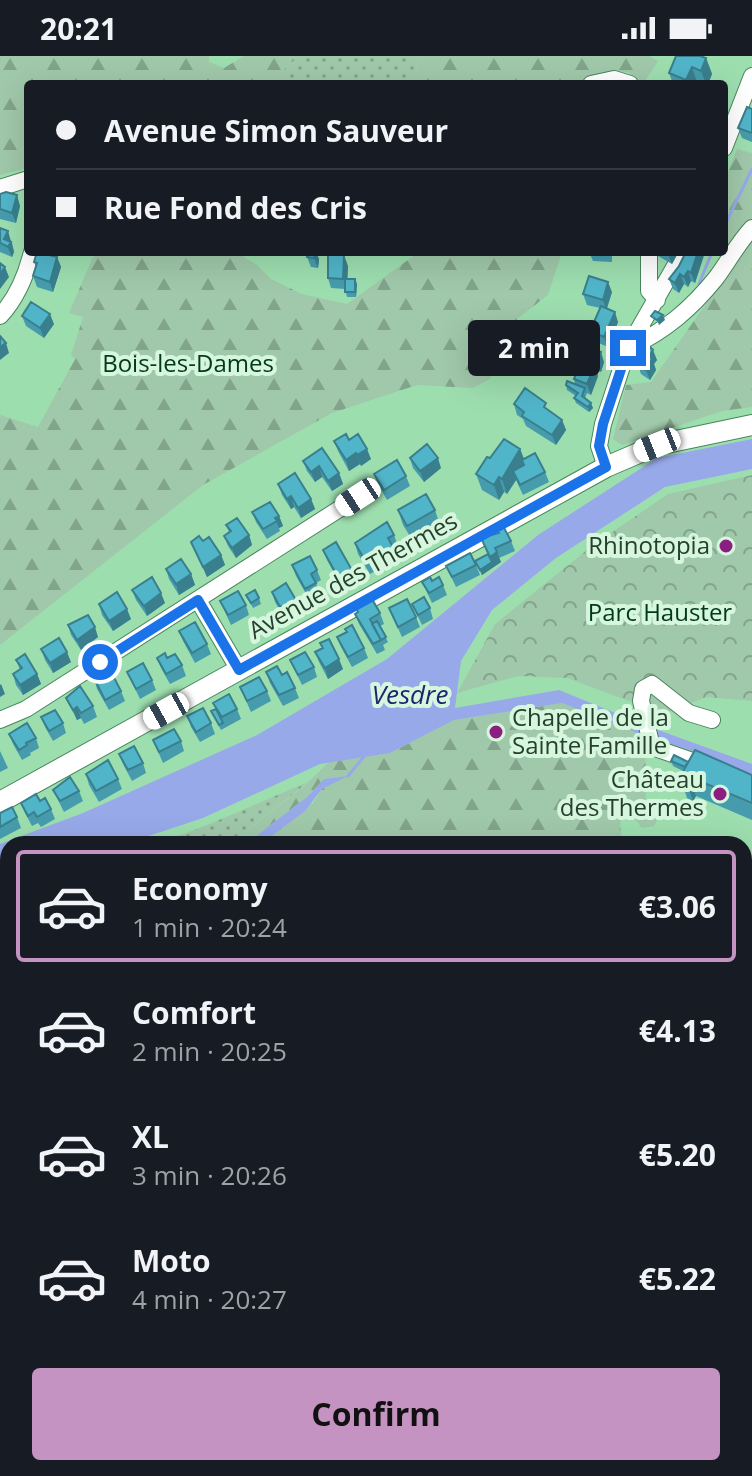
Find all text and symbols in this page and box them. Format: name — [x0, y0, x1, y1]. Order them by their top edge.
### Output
text: 20:21 — [40, 8, 117, 49]
text: Avenue Simon Sauveur — [104, 110, 448, 151]
text: Rue Fond des Cris — [104, 187, 367, 228]
callout: 2 min — [468, 320, 600, 376]
text: 2 min — [498, 330, 570, 366]
route end — [610, 330, 646, 366]
park label: Bois-les-Dames — [102, 346, 274, 379]
car — [630, 425, 684, 465]
car — [331, 474, 385, 520]
street label: Avenue des Thermes — [242, 504, 463, 646]
place label: Rhinotopia — [588, 528, 710, 561]
marker: Rhinotopia — [717, 537, 735, 555]
park label: Parc Hauster — [588, 595, 732, 628]
route start — [82, 644, 118, 680]
water label: Vesdre — [372, 676, 448, 712]
car — [139, 689, 193, 733]
place label: Chapelle de la Sainte Famille — [512, 700, 669, 761]
marker: Chapelle de la Sainte Famille — [487, 723, 505, 741]
place label: Château des Thermes — [560, 762, 704, 823]
marker: Château des Thermes — [711, 785, 729, 803]
text: Economy — [132, 868, 268, 909]
icon: car — [36, 870, 108, 942]
text: €3.06 — [639, 886, 716, 927]
text: 1 min · 20:24 — [132, 909, 287, 945]
text: Comfort — [132, 992, 256, 1033]
icon: car — [36, 994, 108, 1066]
text: €4.13 — [639, 1010, 716, 1051]
text: 2 min · 20:25 — [132, 1033, 287, 1069]
text: XL — [132, 1116, 169, 1157]
icon: car — [36, 1118, 108, 1190]
text: €5.20 — [639, 1134, 716, 1175]
text: 3 min · 20:26 — [132, 1157, 287, 1193]
text: Moto — [132, 1240, 210, 1281]
icon: car — [36, 1242, 108, 1314]
text: €5.22 — [639, 1258, 716, 1299]
text: 4 min · 20:27 — [132, 1281, 287, 1317]
button: Confirm — [32, 1368, 720, 1460]

